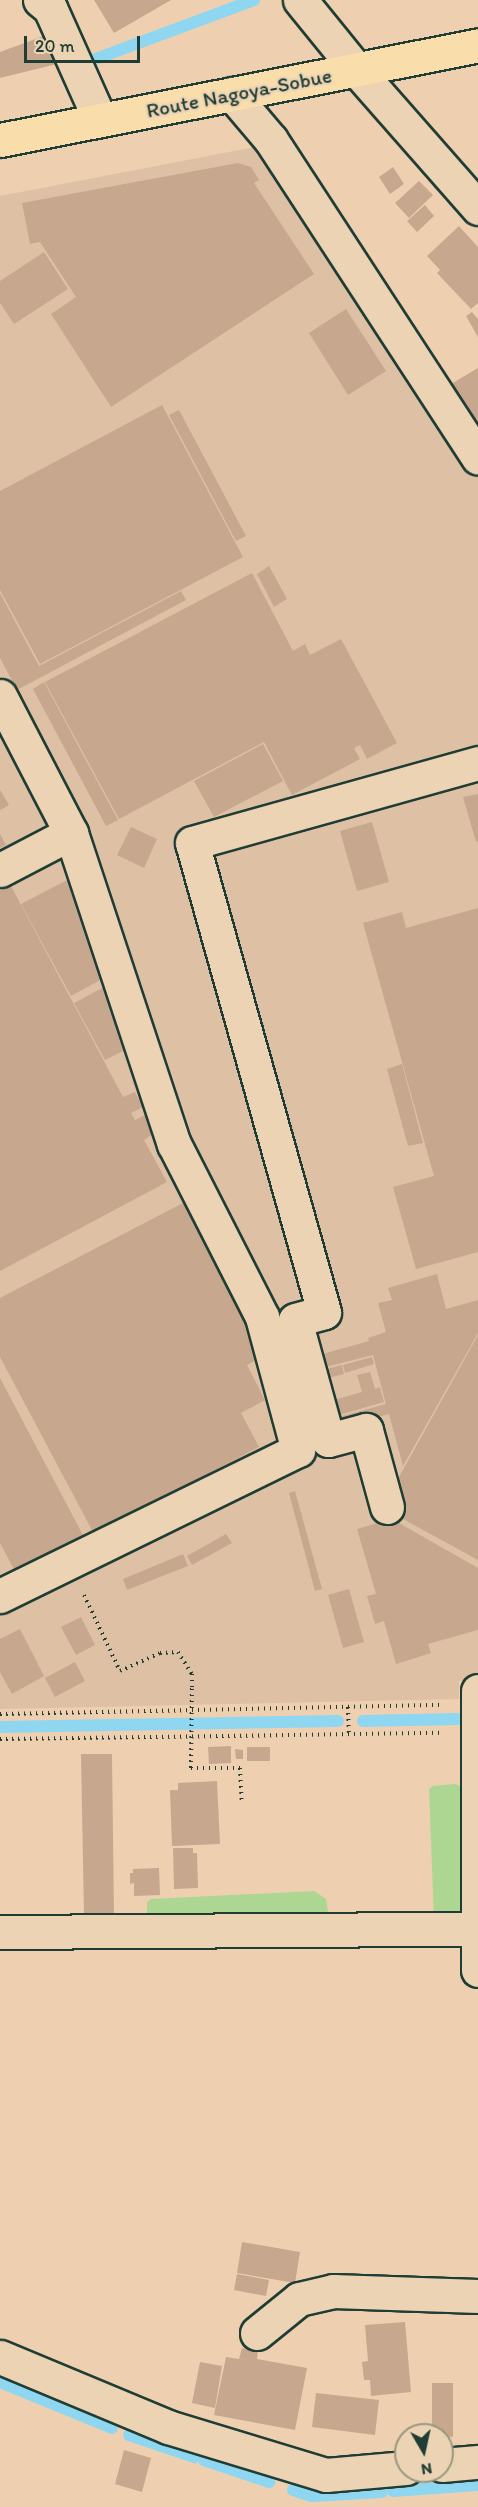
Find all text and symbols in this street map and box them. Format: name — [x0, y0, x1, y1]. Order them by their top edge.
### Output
scale bar — [27, 24, 142, 62]
text: 20 m — [35, 35, 75, 57]
street label: Route Nagoya-Sobue — [144, 63, 334, 123]
north arrow — [394, 2423, 454, 2483]
text: N — [420, 2459, 433, 2480]

